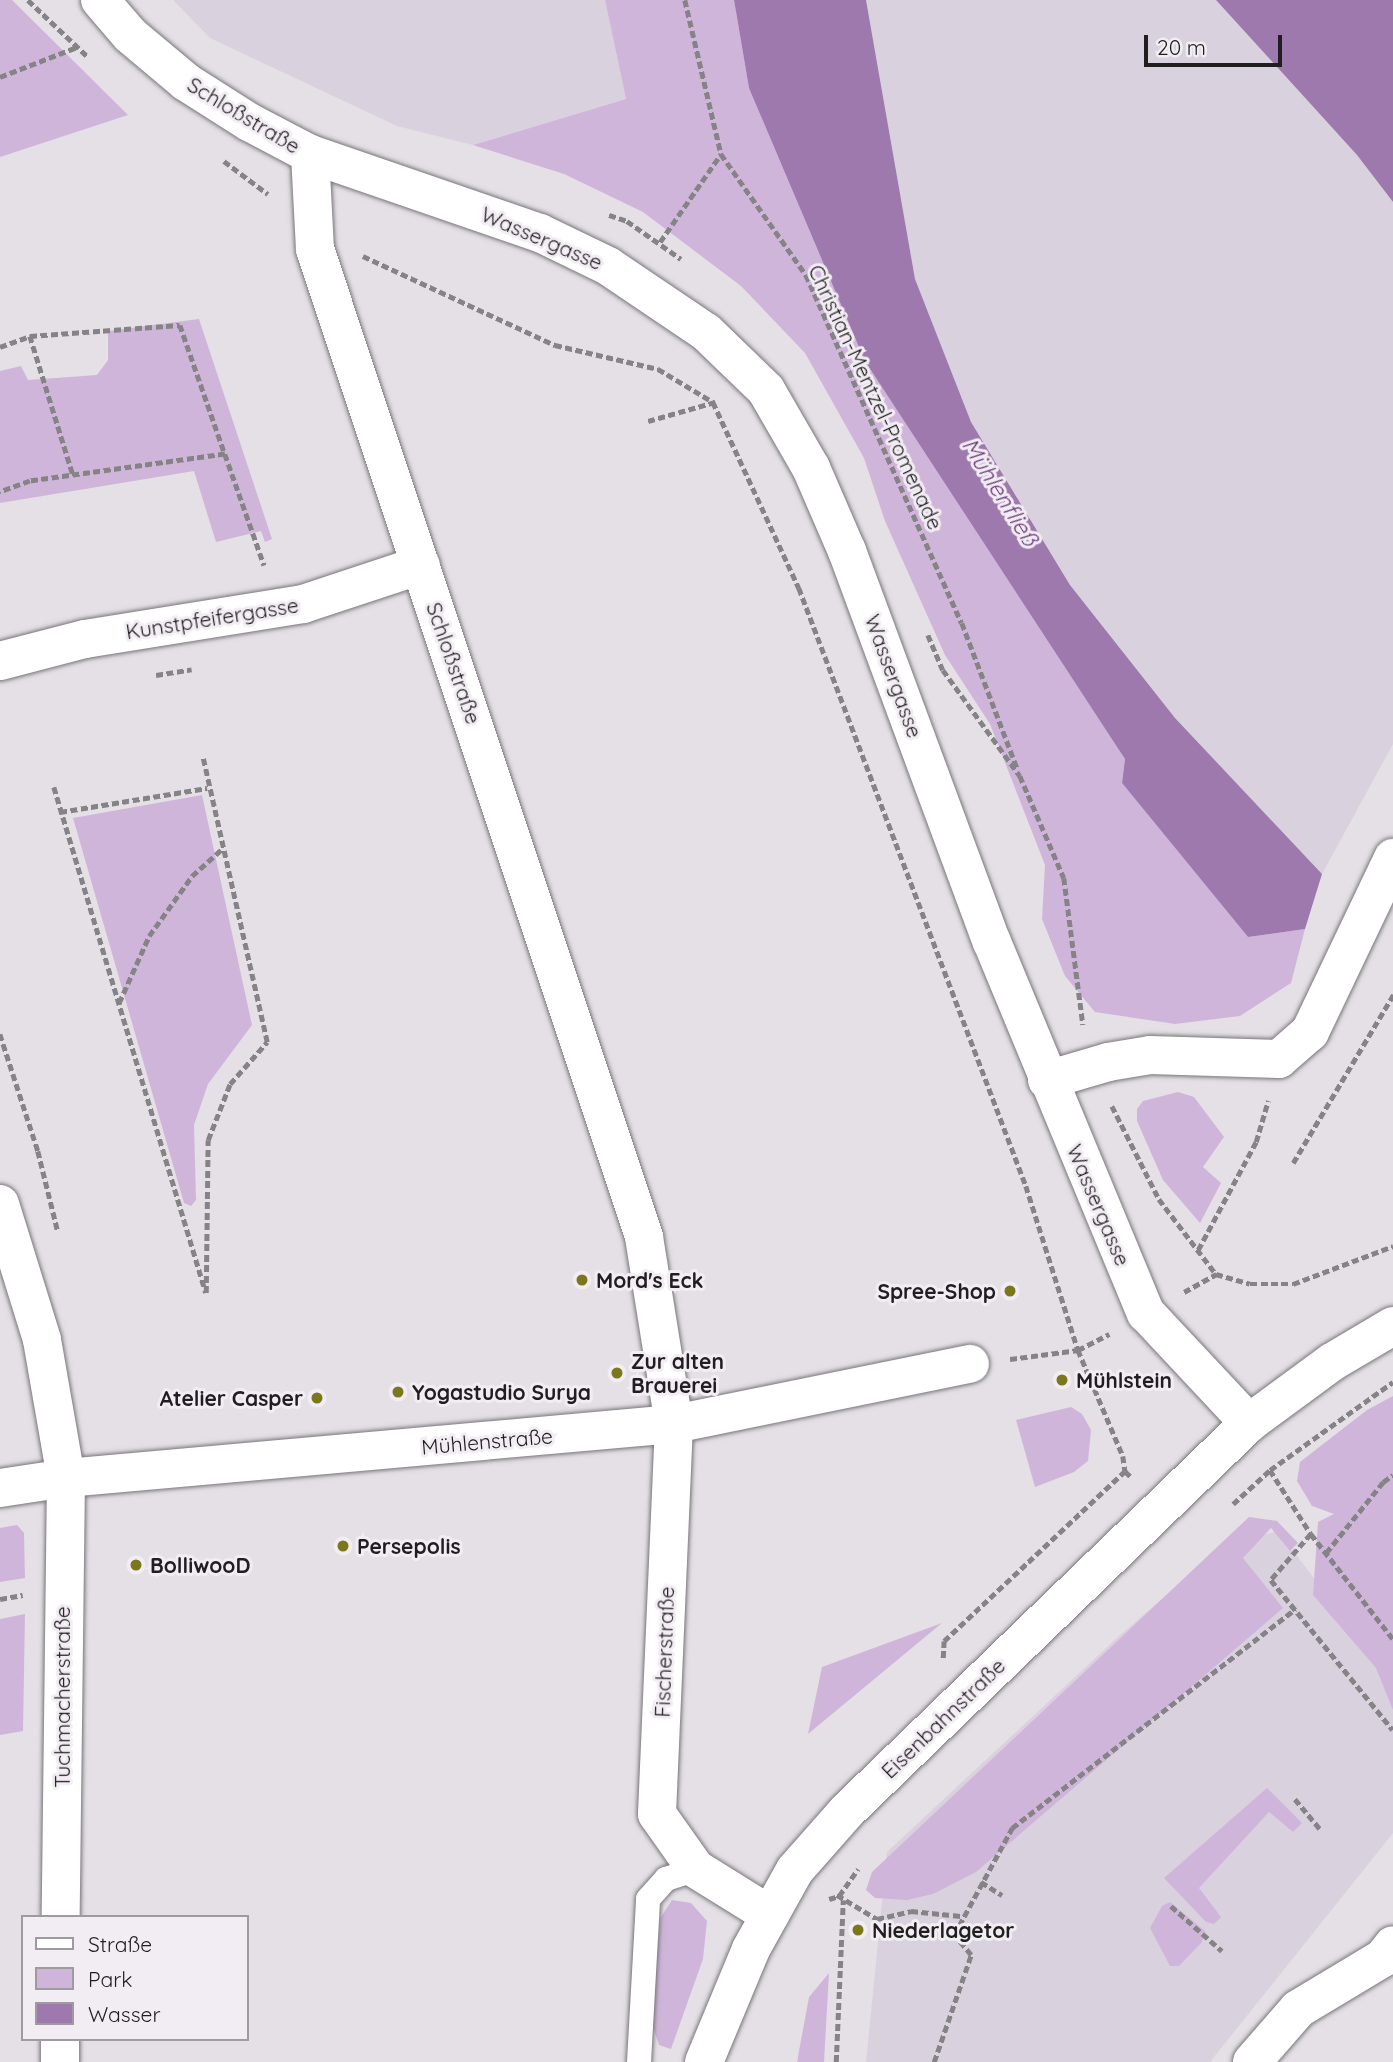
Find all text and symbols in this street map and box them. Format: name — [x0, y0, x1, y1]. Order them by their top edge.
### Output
scale bar — [1148, 21, 1286, 65]
text: 20 m — [1157, 34, 1206, 60]
street label: Schloßstraße — [183, 72, 305, 158]
street label: Wassergasse — [477, 201, 607, 275]
street label: Christian-Mentzel-Promenade — [803, 261, 949, 533]
water label: Mühlenfließ — [956, 433, 1044, 551]
street label: Kunstpfeifergasse — [124, 592, 300, 644]
street label: Schloßstraße — [421, 599, 487, 727]
street label: Wassergasse — [860, 611, 928, 741]
street label: Wassergasse — [1062, 1140, 1136, 1270]
place label: Mord's Eck — [596, 1267, 703, 1293]
marker: Mord's Eck — [574, 1272, 590, 1288]
place label: Spree-Shop — [877, 1278, 996, 1304]
marker: Spree-Shop — [1002, 1283, 1018, 1299]
place label: Zur alten Brauerei — [631, 1348, 724, 1398]
marker: Zur alten Brauerei — [609, 1365, 625, 1381]
place label: Mühlstein — [1076, 1367, 1172, 1393]
marker: Mühlstein — [1054, 1372, 1070, 1388]
place label: Yogastudio Surya — [412, 1379, 591, 1405]
marker: Yogastudio Surya — [390, 1384, 406, 1400]
place label: Atelier Casper — [160, 1385, 303, 1411]
marker: Atelier Casper — [309, 1390, 325, 1406]
street label: Mühlenstraße — [420, 1423, 554, 1459]
place label: Persepolis — [357, 1533, 461, 1559]
marker: Persepolis — [335, 1538, 351, 1554]
place label: BolliwooD — [150, 1552, 250, 1578]
marker: BolliwooD — [128, 1557, 144, 1573]
street label: Fischerstraße — [649, 1586, 679, 1718]
street label: Tuchmacherstraße — [49, 1606, 75, 1788]
street label: Eisenbahnstraße — [876, 1653, 1010, 1783]
legend — [21, 1915, 248, 2041]
place label: Niederlagetor — [872, 1917, 1014, 1943]
marker: Niederlagetor — [850, 1922, 866, 1938]
text: Straße — [88, 1931, 152, 1957]
text: Park — [88, 1966, 132, 1992]
text: Wasser — [88, 2001, 160, 2027]

